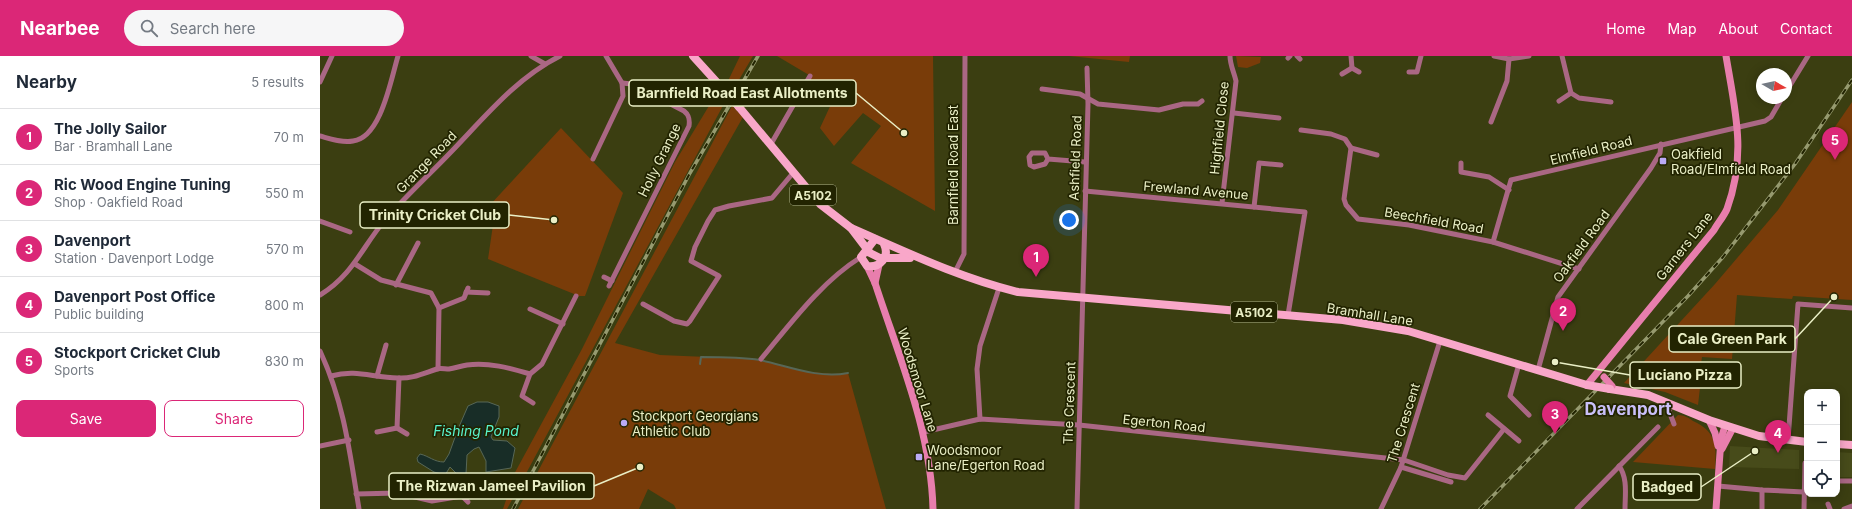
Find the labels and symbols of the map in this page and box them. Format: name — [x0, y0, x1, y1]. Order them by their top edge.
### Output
north arrow — [1756, 68, 1792, 104]
callout: Barnfield Road East Allotments — [629, 80, 856, 106]
street label: Highfield Close — [1206, 81, 1232, 175]
text: Barnfield Road East Allotments — [636, 84, 848, 101]
street label: Barnfield Road East — [945, 105, 961, 225]
street label: Ashfield Road — [1066, 115, 1084, 201]
street label: Holly Grange — [634, 121, 684, 199]
pin: 5 — [1822, 127, 1848, 160]
street label: Grange Road — [392, 128, 460, 196]
street label: Elmfield Road — [1548, 132, 1634, 168]
place label: Oakfield Road/Elmfield Road — [1671, 146, 1791, 177]
marker: Oakfield Road/Elmfield Road — [1658, 156, 1668, 166]
street label: Frewland Avenue — [1143, 177, 1249, 203]
road number: A5102 — [790, 185, 836, 205]
callout: Trinity Cricket Club — [360, 202, 509, 228]
street label: Beechfield Road — [1383, 203, 1485, 237]
text: Trinity Cricket Club — [369, 206, 501, 223]
street label: Oakfield Road — [1549, 206, 1613, 286]
street label: Garners Lane — [1652, 208, 1716, 284]
your location — [1059, 210, 1079, 230]
pin: 1 — [1023, 244, 1049, 277]
pin: 2 — [1550, 298, 1576, 331]
street label: Bramhall Lane — [1326, 299, 1414, 329]
road number: A5102 — [1231, 302, 1277, 322]
street label: Woodsmoor Lane — [895, 326, 941, 434]
callout: Cale Green Park — [1669, 326, 1795, 352]
text: Cale Green Park — [1677, 330, 1788, 347]
street label: The Crescent — [1060, 361, 1078, 445]
callout: Luciano Pizza — [1630, 362, 1741, 388]
text: Luciano Pizza — [1638, 366, 1732, 383]
street label: The Crescent — [1383, 381, 1423, 465]
district label: Davenport — [1584, 399, 1672, 419]
pin: 3 — [1542, 401, 1568, 434]
place label: Stockport Georgians Athletic Club — [632, 408, 758, 439]
street label: Egerton Road — [1122, 411, 1206, 435]
marker: Stockport Georgians Athletic Club — [619, 418, 629, 428]
pin: 4 — [1765, 420, 1791, 453]
water label: Fishing Pond — [433, 422, 519, 439]
place label: Woodsmoor Lane/Egerton Road — [927, 442, 1045, 473]
marker: Woodsmoor Lane/Egerton Road — [914, 452, 924, 462]
callout: The Rizwan Jameel Pavilion — [389, 473, 594, 499]
callout: Badged — [1633, 474, 1701, 500]
text: The Rizwan Jameel Pavilion — [396, 477, 586, 494]
text: Badged — [1641, 478, 1693, 495]

